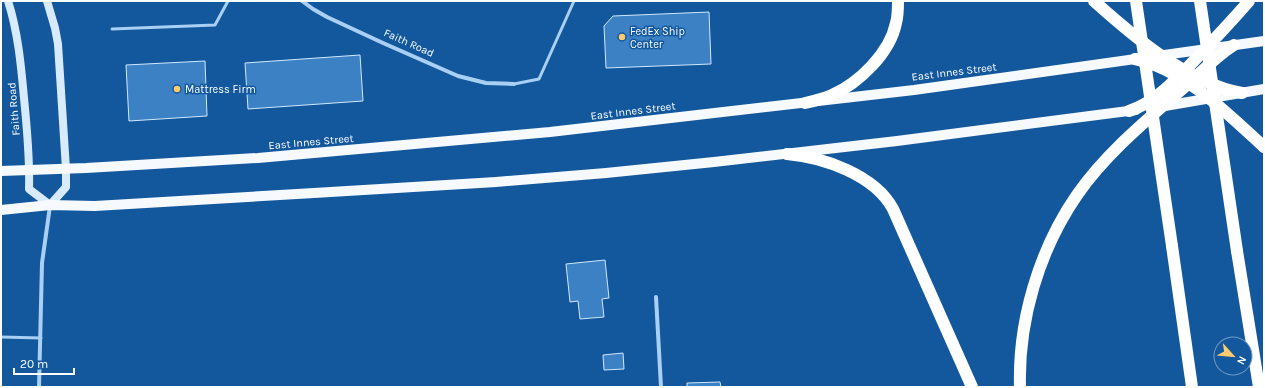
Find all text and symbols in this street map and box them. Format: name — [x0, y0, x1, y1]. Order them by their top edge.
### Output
place label: FedEx Ship Center — [630, 25, 685, 51]
street label: Faith Road — [382, 26, 436, 60]
marker: FedEx Ship Center — [617, 32, 627, 42]
street label: East Innes Street — [911, 60, 997, 84]
street label: Faith Road — [5, 82, 23, 136]
place label: Mattress Firm — [185, 83, 256, 96]
marker: Mattress Firm — [172, 84, 182, 94]
street label: East Innes Street — [590, 99, 676, 123]
street label: East Innes Street — [268, 132, 354, 152]
north arrow — [1213, 336, 1253, 376]
scale bar — [14, 350, 74, 376]
text: N — [1234, 354, 1249, 367]
text: 20 m — [20, 357, 48, 371]

